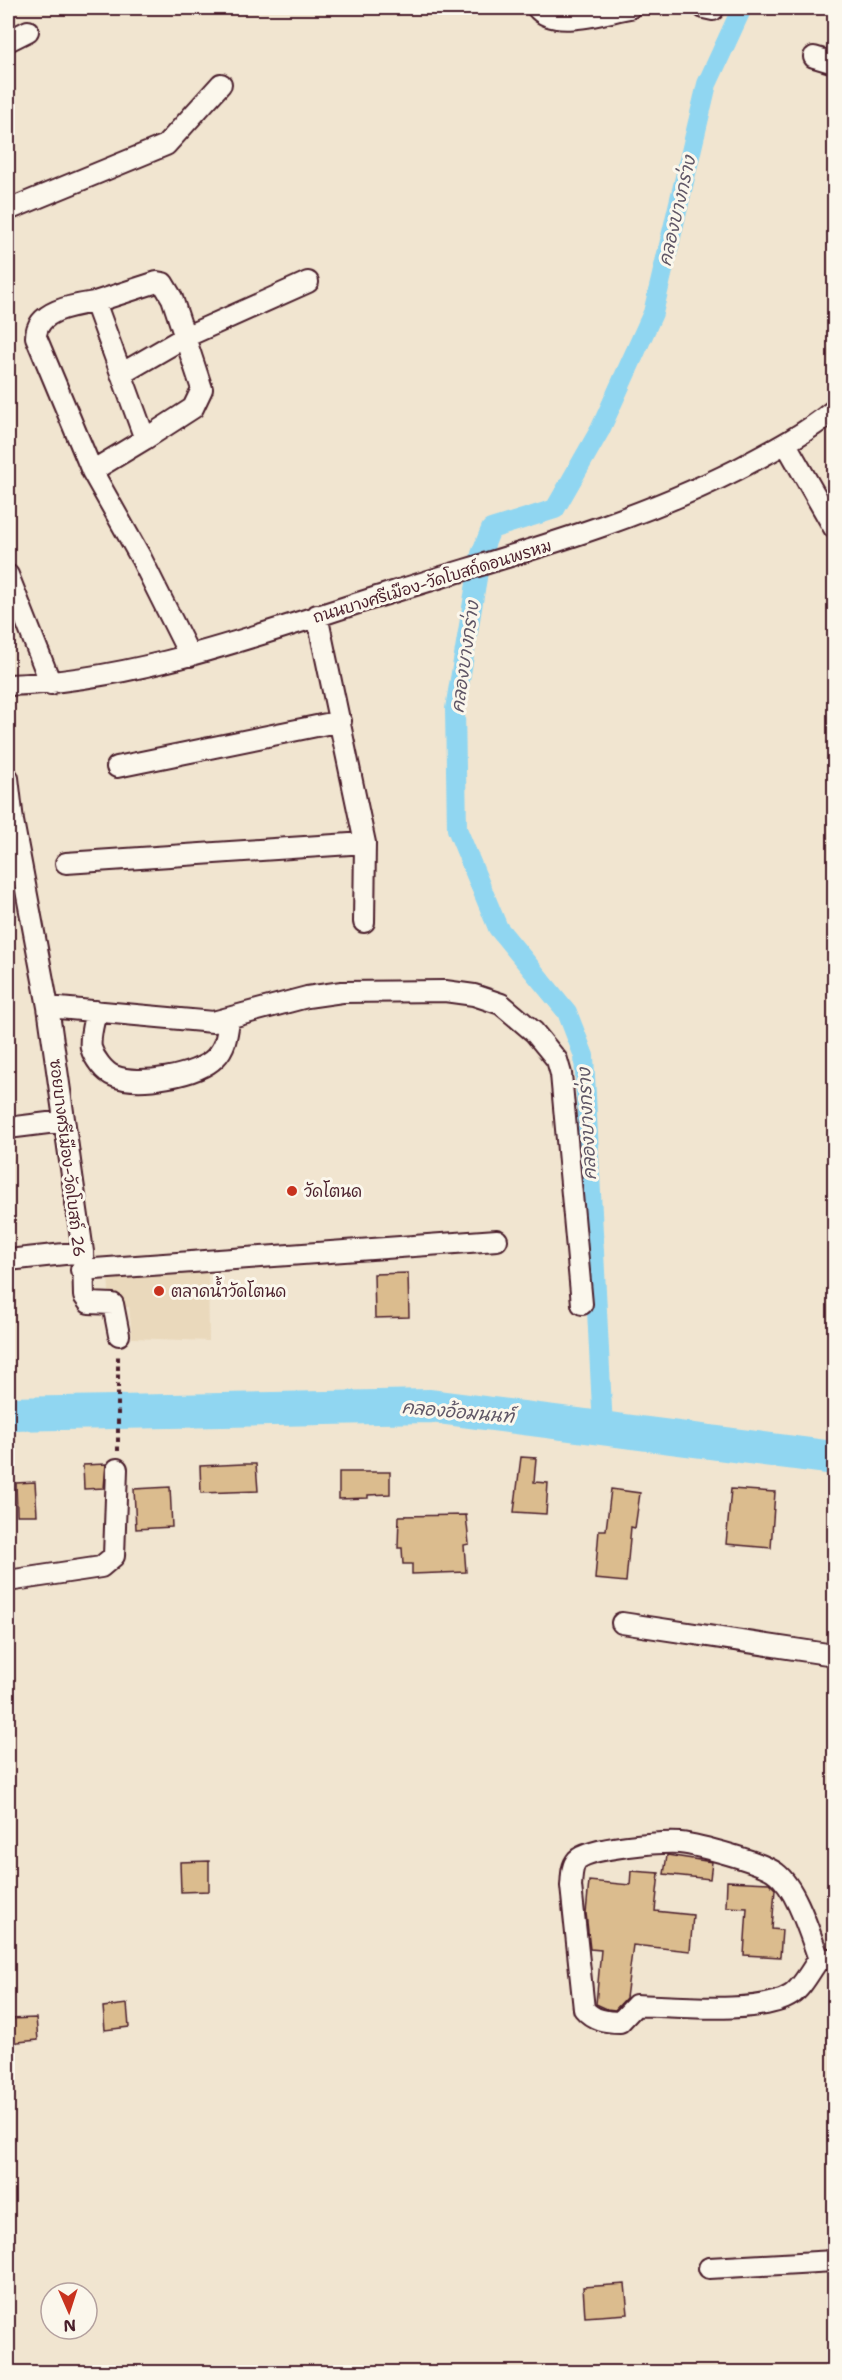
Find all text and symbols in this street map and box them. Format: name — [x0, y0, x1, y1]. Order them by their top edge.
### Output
water label: คลองบางกร่าง — [653, 152, 702, 268]
street label: ถนนบางศรีเมือง-วัดโบสถ์ดอนพรหม — [310, 534, 554, 628]
water label: คลองบางกร่าง — [445, 598, 485, 714]
street label: ซอยบางศรีเมือง-วัดโบสถ์ 26 — [45, 1058, 91, 1258]
water label: คลองบางกร่าง — [572, 1066, 602, 1181]
place label: วัดโตนด — [304, 1180, 362, 1202]
marker: วัดโตนด — [285, 1184, 299, 1198]
place label: ตลาดน้ำวัดโตนด — [171, 1276, 286, 1302]
marker: ตลาดน้ำวัดโตนด — [152, 1284, 166, 1298]
water label: คลองอ้อมนนท์ — [401, 1395, 519, 1429]
north arrow — [39, 2281, 99, 2341]
text: N — [63, 2315, 77, 2336]

